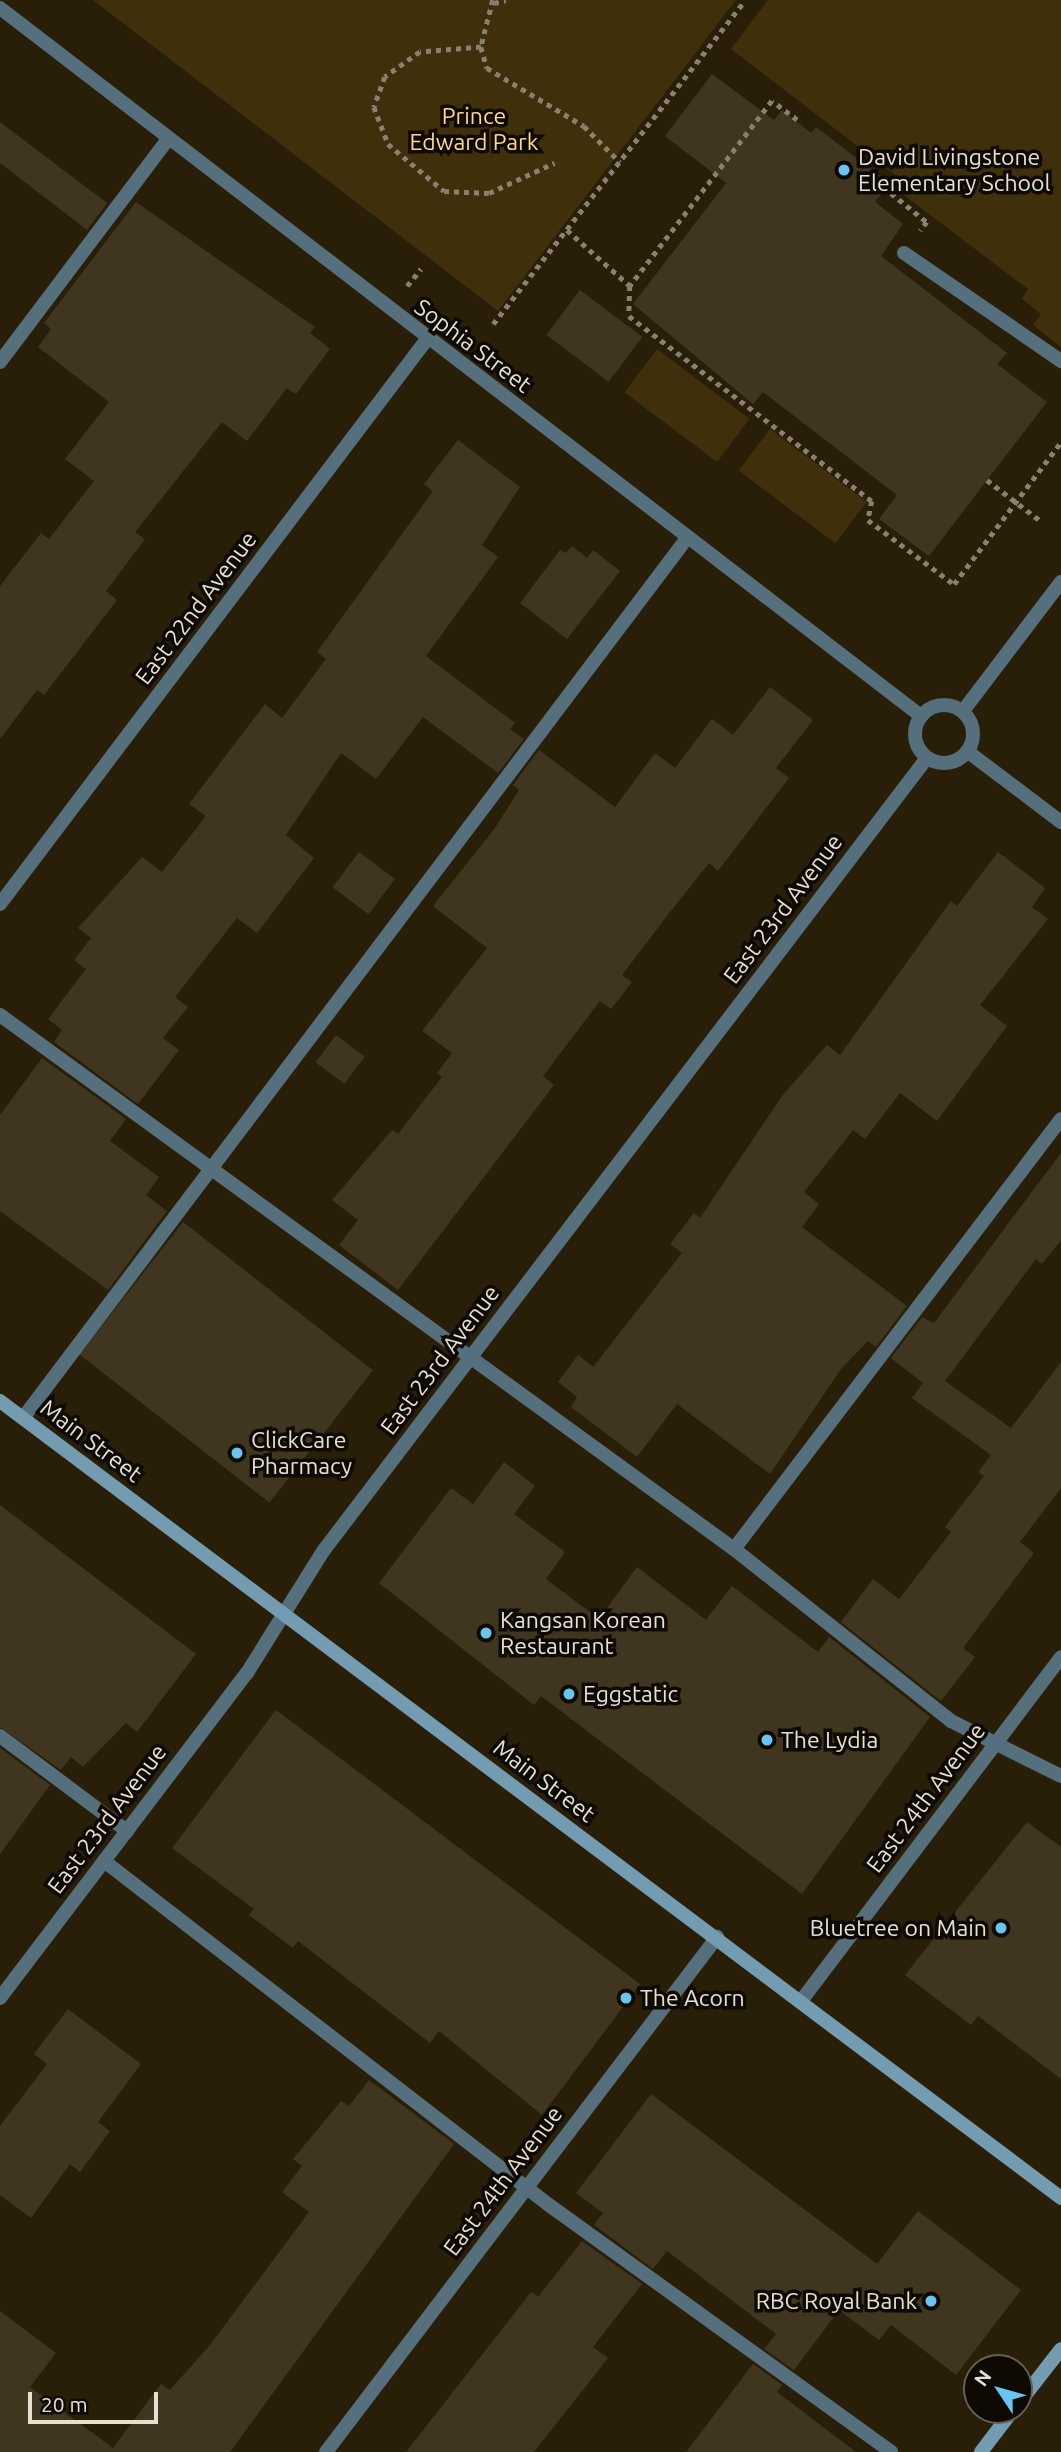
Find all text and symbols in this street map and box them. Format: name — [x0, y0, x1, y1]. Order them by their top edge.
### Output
park label: Prince Edward Park — [410, 102, 538, 156]
place label: David Livingstone Elementary School — [858, 143, 1051, 197]
marker: David Livingstone Elementary School — [836, 162, 852, 178]
street label: Sophia Street — [409, 293, 537, 399]
street label: East 22nd Avenue — [130, 526, 262, 690]
street label: East 23rd Avenue — [718, 829, 848, 989]
street label: East 23rd Avenue — [375, 1280, 505, 1440]
street label: Main Street — [35, 1394, 147, 1488]
place label: ClickCare Pharmacy — [251, 1426, 352, 1480]
marker: ClickCare Pharmacy — [229, 1445, 245, 1461]
place label: Kangsan Korean Restaurant — [500, 1606, 666, 1660]
marker: Kangsan Korean Restaurant — [478, 1625, 494, 1641]
place label: Eggstatic — [583, 1680, 678, 1708]
marker: Eggstatic — [561, 1686, 577, 1702]
street label: East 24th Avenue — [861, 1718, 991, 1878]
place label: The Lydia — [781, 1726, 878, 1754]
marker: The Lydia — [759, 1732, 775, 1748]
street label: Main Street — [488, 1734, 600, 1828]
street label: East 23rd Avenue — [42, 1739, 172, 1899]
place label: Bluetree on Main — [810, 1914, 987, 1942]
marker: Bluetree on Main — [993, 1920, 1009, 1936]
place label: The Acorn — [640, 1984, 745, 2012]
marker: The Acorn — [618, 1990, 634, 2006]
street label: East 24th Avenue — [438, 2101, 568, 2261]
place label: RBC Royal Bank — [756, 2287, 917, 2315]
marker: RBC Royal Bank — [923, 2293, 939, 2309]
north arrow — [963, 2354, 1033, 2424]
text: N — [970, 2366, 996, 2390]
scale bar — [32, 2378, 161, 2422]
text: 20 m — [41, 2392, 88, 2416]

